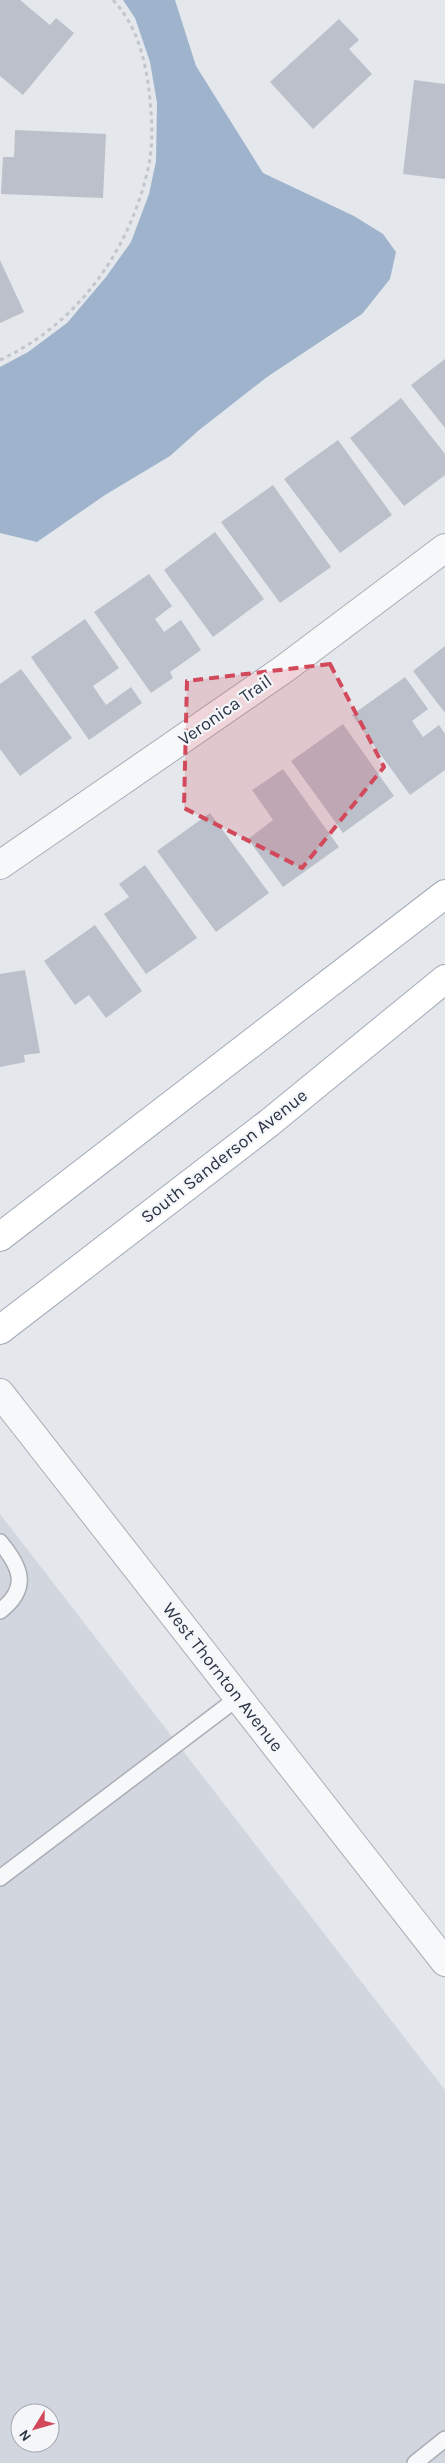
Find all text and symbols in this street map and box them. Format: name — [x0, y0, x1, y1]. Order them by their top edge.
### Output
street label: Veronica Trail — [174, 670, 276, 750]
street label: South Sanderson Avenue — [136, 1084, 312, 1228]
street label: West Thornton Avenue — [158, 1598, 288, 1756]
north arrow — [10, 2403, 60, 2453]
text: N — [15, 2426, 35, 2445]

